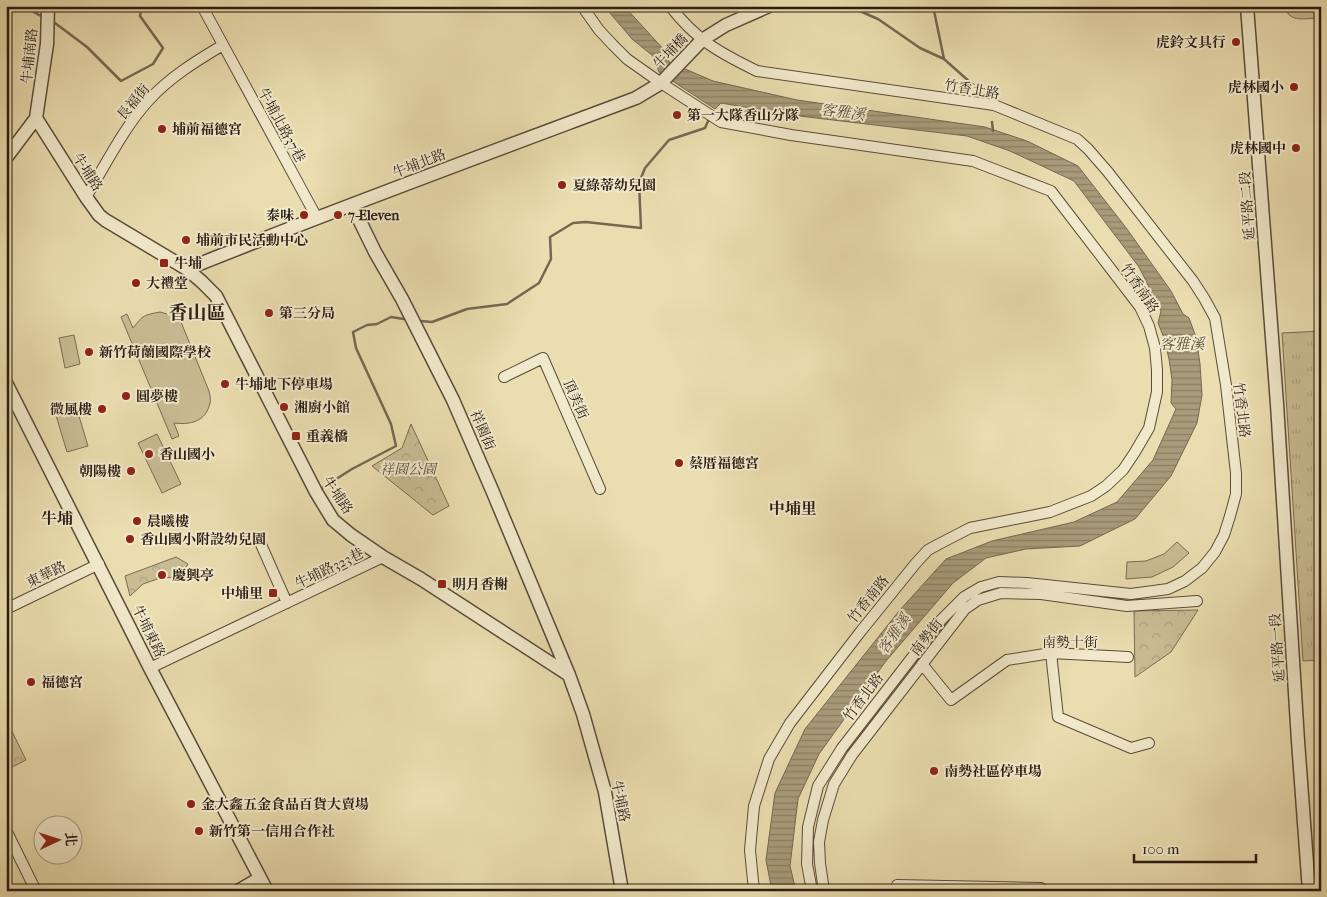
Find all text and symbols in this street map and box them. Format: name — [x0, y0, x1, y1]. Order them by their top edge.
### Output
street label: 牛埔南路 — [18, 27, 41, 85]
street label: 牛埔橋 — [650, 30, 691, 72]
place label: 虎鈴文具行 — [1156, 34, 1226, 51]
marker: 虎鈴文具行 — [1230, 36, 1242, 48]
street label: 竹香北路 — [943, 76, 1001, 103]
place label: 虎林國小 — [1228, 79, 1284, 96]
street label: 長福街 — [113, 81, 153, 124]
marker: 虎林國小 — [1288, 81, 1300, 93]
street label: 牛埔北路37巷 — [254, 85, 309, 165]
water label: 客雅溪 — [820, 100, 868, 124]
place label: 第一大隊香山分隊 — [687, 107, 799, 124]
marker: 第一大隊香山分隊 — [671, 109, 683, 121]
place label: 埔前福德宮 — [172, 121, 242, 138]
marker: 埔前福德宮 — [156, 123, 168, 135]
place label: 虎林國中 — [1230, 140, 1286, 157]
marker: 虎林國中 — [1290, 142, 1302, 154]
street label: 牛埔北路 — [390, 145, 448, 181]
street label: 牛埔路 — [69, 150, 106, 195]
street label: 延平路二段 — [1237, 170, 1258, 241]
place label: 夏綠蒂幼兒園 — [572, 177, 656, 194]
marker: 夏綠蒂幼兒園 — [556, 179, 568, 191]
place label: 泰味 — [266, 207, 295, 224]
place label: 7-Eleven — [347, 207, 400, 224]
marker: 泰味 — [298, 209, 310, 221]
marker: 7-Eleven — [332, 209, 344, 221]
place label: 埔前市民活動中心 — [196, 232, 308, 249]
marker: 埔前市民活動中心 — [180, 234, 192, 246]
place label: 牛埔 — [174, 255, 202, 272]
marker: 牛埔 — [158, 257, 170, 269]
street label: 竹香南路 — [1117, 260, 1162, 316]
place label: 大禮堂 — [146, 275, 188, 292]
marker: 大禮堂 — [130, 277, 142, 289]
district label: 香山區 — [168, 302, 226, 324]
place label: 第三分局 — [279, 305, 335, 322]
marker: 第三分局 — [263, 307, 275, 319]
water label: 客雅溪 — [1159, 335, 1206, 353]
place label: 新竹荷蘭國際學校 — [99, 344, 211, 361]
marker: 新竹荷蘭國際學校 — [83, 346, 95, 358]
place label: 牛埔地下停車場 — [235, 376, 333, 393]
street label: 頂美街 — [559, 377, 592, 422]
marker: 牛埔地下停車場 — [219, 378, 231, 390]
street label: 竹香北路 — [1230, 381, 1253, 439]
place label: 圓夢樓 — [136, 388, 178, 405]
marker: 圓夢樓 — [120, 390, 132, 402]
place label: 湘廚小館 — [294, 399, 350, 416]
place label: 微風樓 — [50, 401, 92, 418]
marker: 湘廚小館 — [278, 401, 290, 413]
marker: 微風樓 — [96, 403, 108, 415]
street label: 祥園街 — [467, 408, 499, 453]
place label: 重義橋 — [306, 428, 348, 445]
marker: 重義橋 — [290, 430, 302, 442]
place label: 香山國小 — [159, 446, 215, 463]
marker: 香山國小 — [143, 448, 155, 460]
place label: 蔡厝福德宮 — [689, 455, 759, 472]
marker: 蔡厝福德宮 — [673, 457, 685, 469]
park label: 祥園公園 — [380, 461, 438, 478]
place label: 朝陽樓 — [79, 463, 121, 480]
marker: 朝陽樓 — [125, 465, 137, 477]
street label: 牛埔路 — [319, 473, 356, 517]
district label: 中埔里 — [769, 499, 817, 518]
district label: 牛埔 — [41, 509, 73, 528]
place label: 晨曦樓 — [147, 513, 189, 530]
marker: 晨曦樓 — [131, 515, 143, 527]
place label: 香山國小附設幼兒園 — [140, 531, 266, 548]
marker: 香山國小附設幼兒園 — [124, 533, 136, 545]
street label: 牛埔路323巷 — [292, 544, 367, 592]
street label: 東華路 — [24, 558, 69, 591]
place label: 慶興亭 — [172, 567, 214, 584]
marker: 慶興亭 — [156, 569, 168, 581]
street label: 竹香南路 — [844, 572, 893, 626]
place label: 明月香榭 — [452, 576, 508, 593]
marker: 明月香榭 — [436, 578, 448, 590]
place label: 中埔里 — [221, 585, 263, 602]
marker: 中埔里 — [267, 587, 279, 599]
street label: 牛埔東路 — [129, 602, 168, 660]
water label: 客雅溪 — [874, 609, 915, 658]
street label: 延平路一段 — [1267, 612, 1288, 683]
street label: 南勢街 — [907, 616, 946, 659]
street label: 南勢十街 — [1042, 634, 1098, 651]
street label: 竹香北路 — [840, 670, 887, 725]
place label: 福德宮 — [41, 674, 83, 691]
marker: 福德宮 — [25, 676, 37, 688]
place label: 南勢社區停車場 — [944, 763, 1042, 780]
marker: 南勢社區停車場 — [928, 765, 940, 777]
street label: 牛埔路 — [608, 779, 633, 823]
place label: 金大鑫五金食品百貨大賣場 — [201, 796, 369, 813]
marker: 金大鑫五金食品百貨大賣場 — [185, 798, 197, 810]
north arrow — [32, 814, 82, 864]
place label: 新竹第一信用合作社 — [209, 823, 335, 840]
marker: 新竹第一信用合作社 — [193, 825, 205, 837]
text: 北 — [62, 832, 79, 847]
scale bar — [1134, 832, 1257, 864]
text: 100 m — [1142, 840, 1180, 858]

